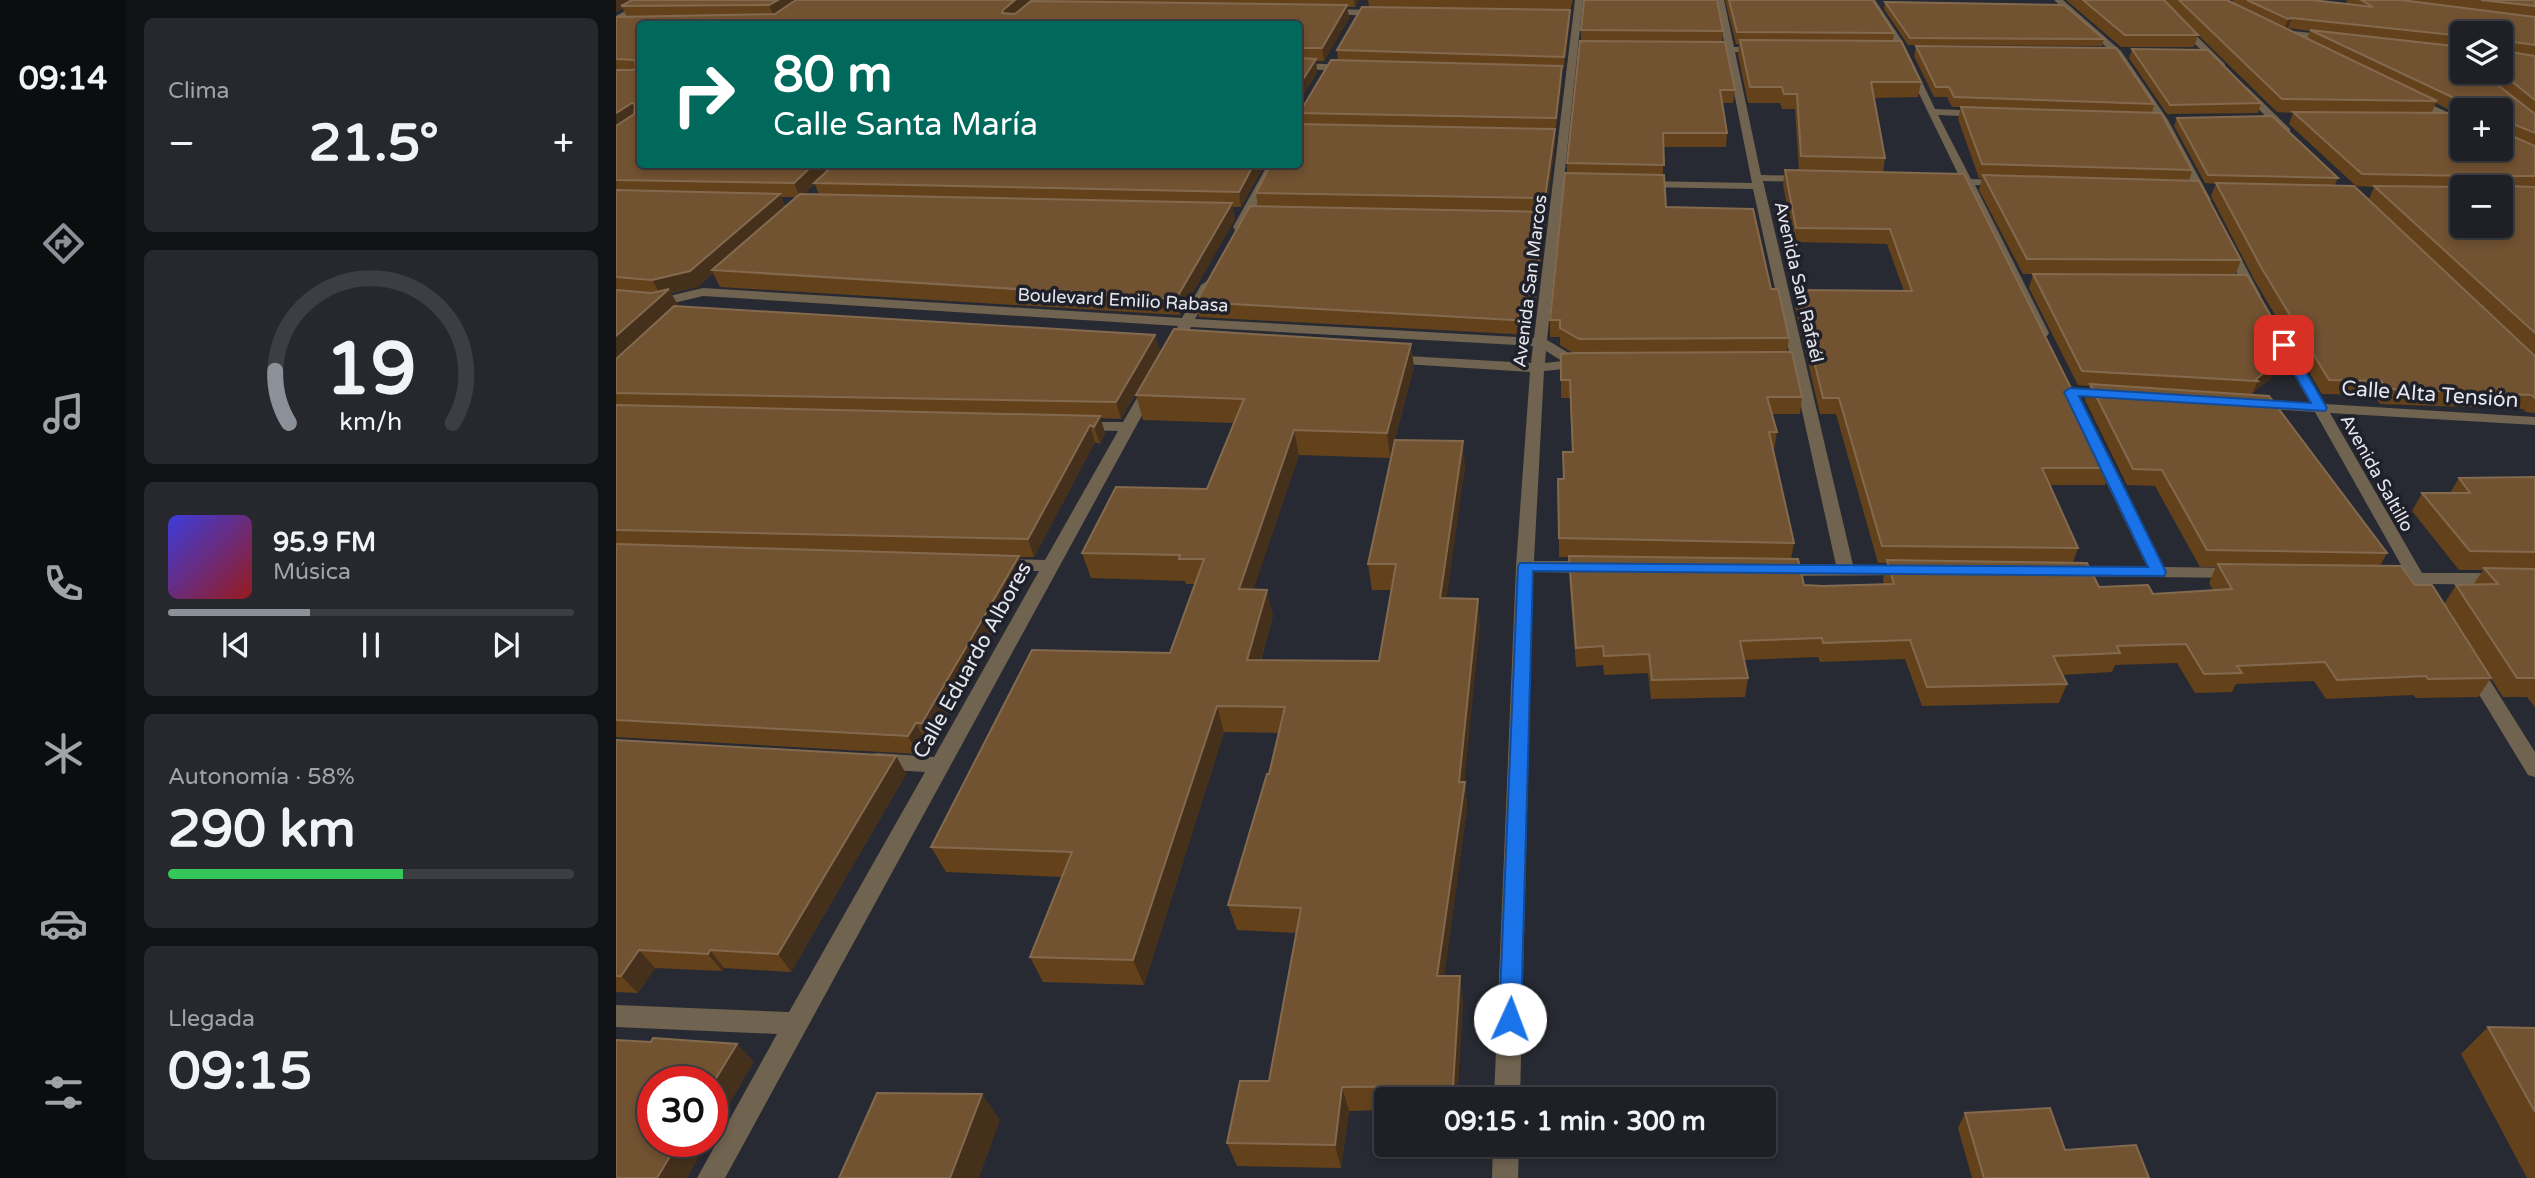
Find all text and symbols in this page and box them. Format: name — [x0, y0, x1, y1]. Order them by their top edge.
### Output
map controls — [2450, 21, 2513, 238]
button: layers — [2450, 21, 2513, 84]
text: 80 m — [773, 46, 892, 105]
icon: right — [658, 49, 749, 140]
text: 09:14 — [19, 60, 107, 98]
text: Clima — [168, 77, 229, 105]
button: + — [2450, 98, 2513, 161]
text: Calle Santa María — [773, 106, 1038, 144]
text: 21.5° — [309, 112, 439, 175]
text: − — [168, 121, 195, 167]
text: + — [553, 121, 574, 167]
button: − — [2450, 175, 2513, 238]
street label: Avenida San Marcos — [1508, 193, 1552, 369]
street label: Avenida San Rafaél — [1770, 199, 1828, 365]
icon: directions — [39, 219, 88, 268]
street label: Boulevard Emilio Rabasa — [1017, 283, 1229, 317]
pin — [2254, 315, 2314, 375]
text: 19 — [325, 326, 417, 414]
icon: arrive — [2265, 326, 2303, 364]
street label: Calle Alta Tensión — [2341, 376, 2519, 413]
icon: music — [39, 389, 88, 438]
text: km/h — [340, 407, 402, 437]
street label: Avenida Saltillo — [2336, 410, 2418, 536]
text: 95.9 FM — [273, 527, 376, 558]
text: Música — [273, 558, 351, 586]
street label: Calle Eduardo Albores — [908, 558, 1037, 763]
icon: phone — [39, 559, 88, 608]
icon: previous — [217, 626, 255, 664]
icon: pause — [352, 626, 390, 664]
icon: next — [487, 626, 525, 664]
icon: climate — [39, 729, 88, 778]
text: Autonomía · 58% — [168, 763, 355, 791]
text: 290 km — [168, 798, 356, 861]
icon: car — [39, 899, 88, 948]
position arrow — [1473, 982, 1547, 1056]
text: Llegada — [168, 1005, 255, 1033]
text: 09:15 — [168, 1040, 312, 1103]
speed limit sign: 30 — [637, 1066, 728, 1157]
icon: filters — [39, 1068, 88, 1117]
text: 09:15 · 1 min · 300 m — [1444, 1106, 1706, 1137]

